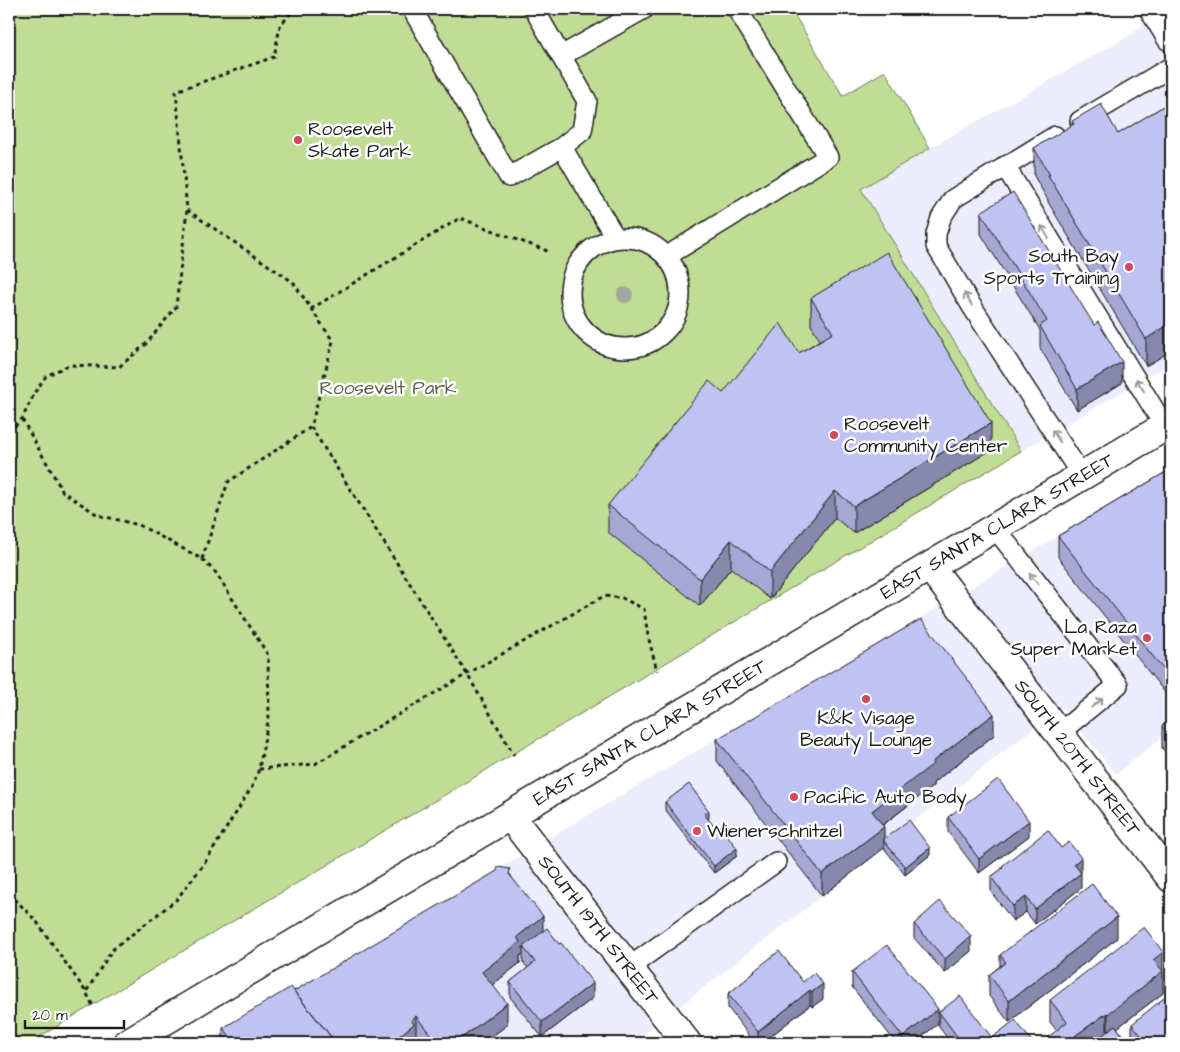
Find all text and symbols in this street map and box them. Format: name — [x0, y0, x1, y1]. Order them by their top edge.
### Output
place label: Roosevelt Skate Park — [308, 116, 411, 165]
marker: Roosevelt Skate Park — [292, 134, 304, 146]
one-way arrow — [1040, 225, 1050, 239]
place label: South Bay Sports Training — [984, 243, 1120, 293]
marker: South Bay Sports Training — [1123, 261, 1135, 273]
one-way arrow — [962, 292, 972, 306]
park label: Roosevelt Park — [319, 375, 457, 402]
one-way arrow — [1135, 378, 1145, 392]
place label: Roosevelt Community Center — [844, 411, 1008, 461]
marker: Roosevelt Community Center — [828, 429, 840, 441]
one-way arrow — [1050, 429, 1060, 443]
street label: EAST SANTA CLARA STREET — [875, 446, 1119, 606]
one-way arrow — [1029, 573, 1040, 586]
place label: La Raza Super Market — [1011, 614, 1137, 663]
marker: La Raza Super Market — [1141, 632, 1153, 644]
street label: EAST SANTA CLARA STREET — [528, 653, 772, 812]
street label: SOUTH 20TH STREET — [1008, 673, 1147, 842]
marker: K&K Visage Beauty Lounge — [860, 693, 872, 705]
one-way arrow — [1090, 697, 1103, 708]
place label: K&K Visage Beauty Lounge — [800, 705, 932, 755]
place label: Pacific Auto Body — [804, 784, 967, 812]
marker: Pacific Auto Body — [788, 791, 800, 803]
place label: Wienerschnitzel — [707, 818, 842, 845]
marker: Wienerschnitzel — [691, 825, 703, 837]
street label: SOUTH 19TH STREET — [532, 849, 665, 1010]
scale bar — [25, 997, 124, 1029]
text: 20 m — [32, 1005, 68, 1026]

